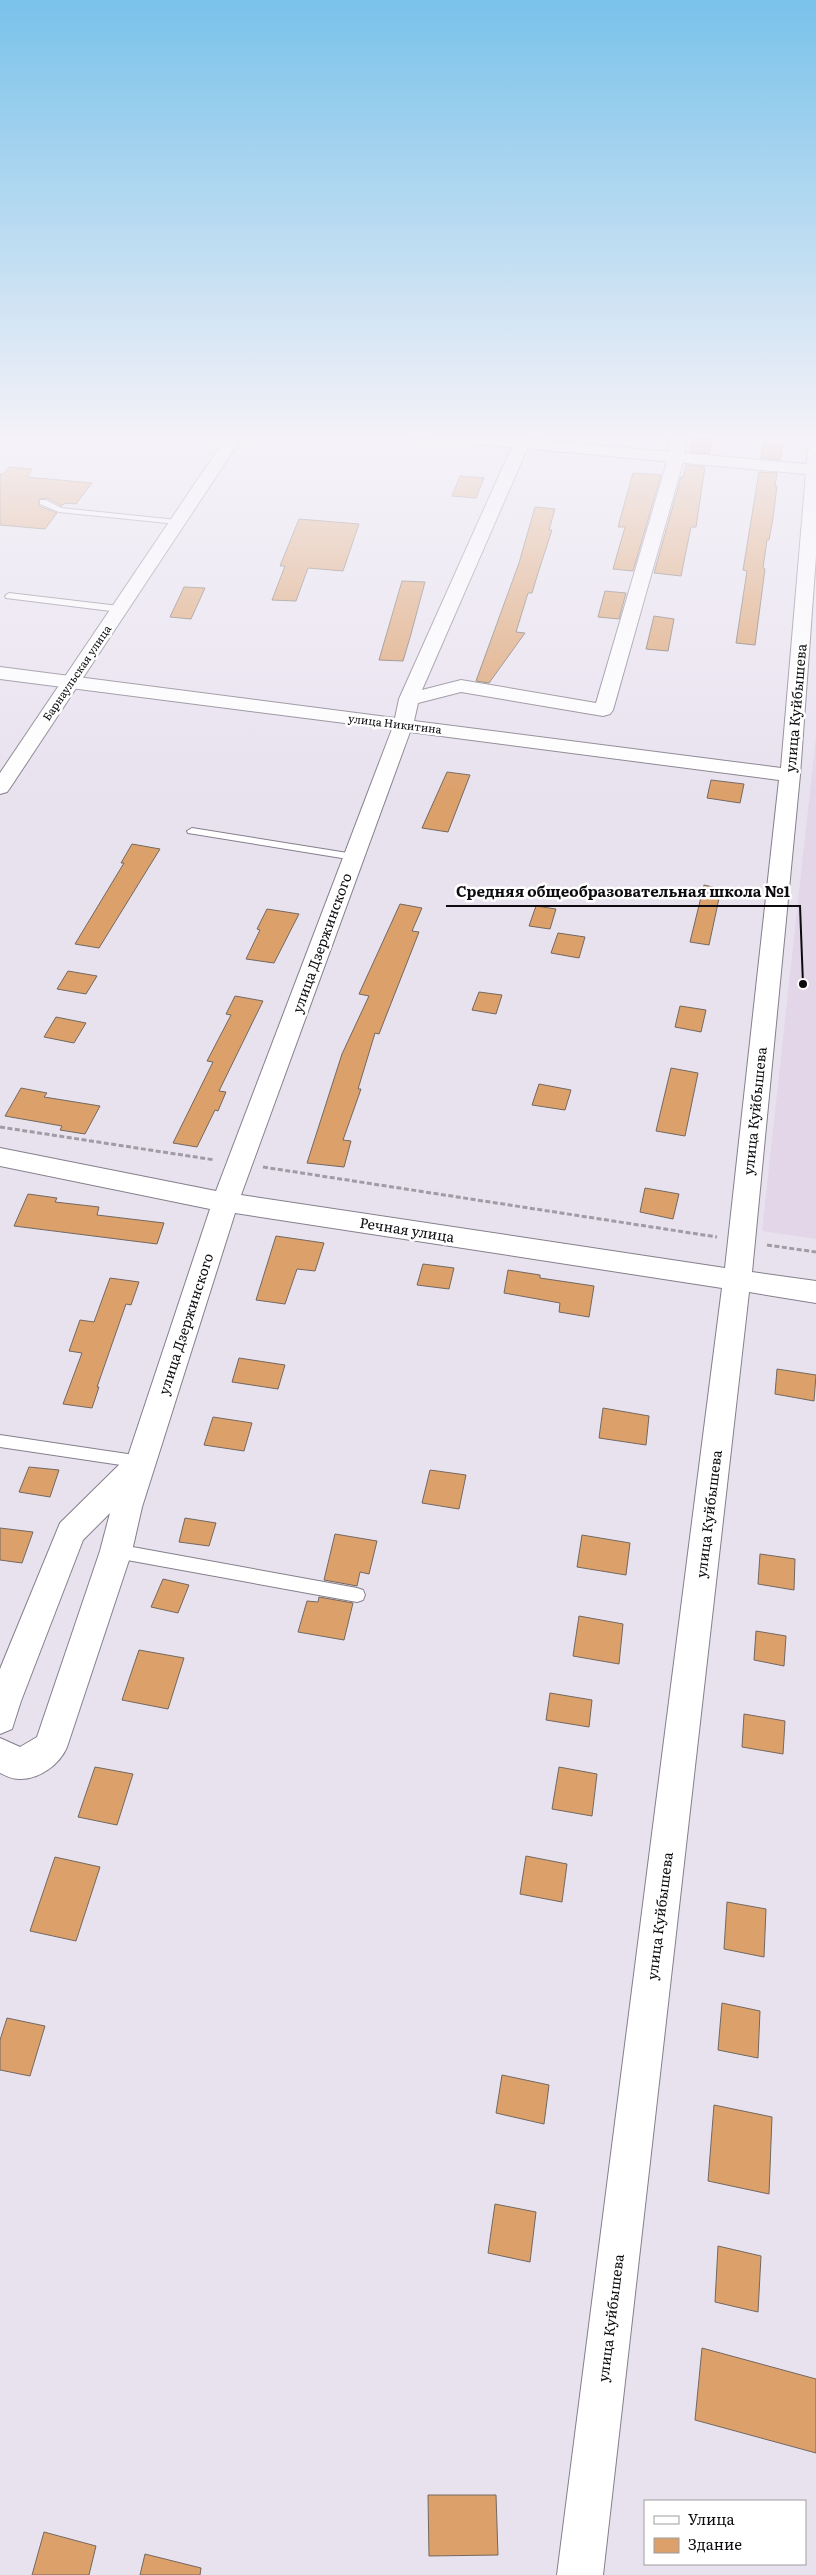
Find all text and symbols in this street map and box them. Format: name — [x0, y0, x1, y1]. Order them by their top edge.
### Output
street label: Барнаульская улица — [38, 621, 114, 724]
street label: улица Куйбышева — [779, 642, 811, 773]
street label: улица Никитина — [347, 709, 443, 737]
street label: улица Дзержинского — [286, 870, 356, 1016]
callout: Средняя общеобразовательная школа №1 — [446, 876, 800, 906]
text: Средняя общеобразовательная школа №1 — [456, 879, 790, 902]
street label: улица Куйбышева — [737, 1045, 771, 1176]
street label: Речная улица — [358, 1212, 456, 1246]
street label: улица Дзержинского — [153, 1250, 217, 1397]
street label: улица Куйбышева — [690, 1448, 726, 1579]
street label: улица Куйбышева — [641, 1850, 677, 1981]
street label: улица Куйбышева — [592, 2252, 628, 2383]
legend — [644, 2500, 806, 2565]
text: Улица — [688, 2507, 736, 2530]
text: Здание — [688, 2532, 742, 2555]

